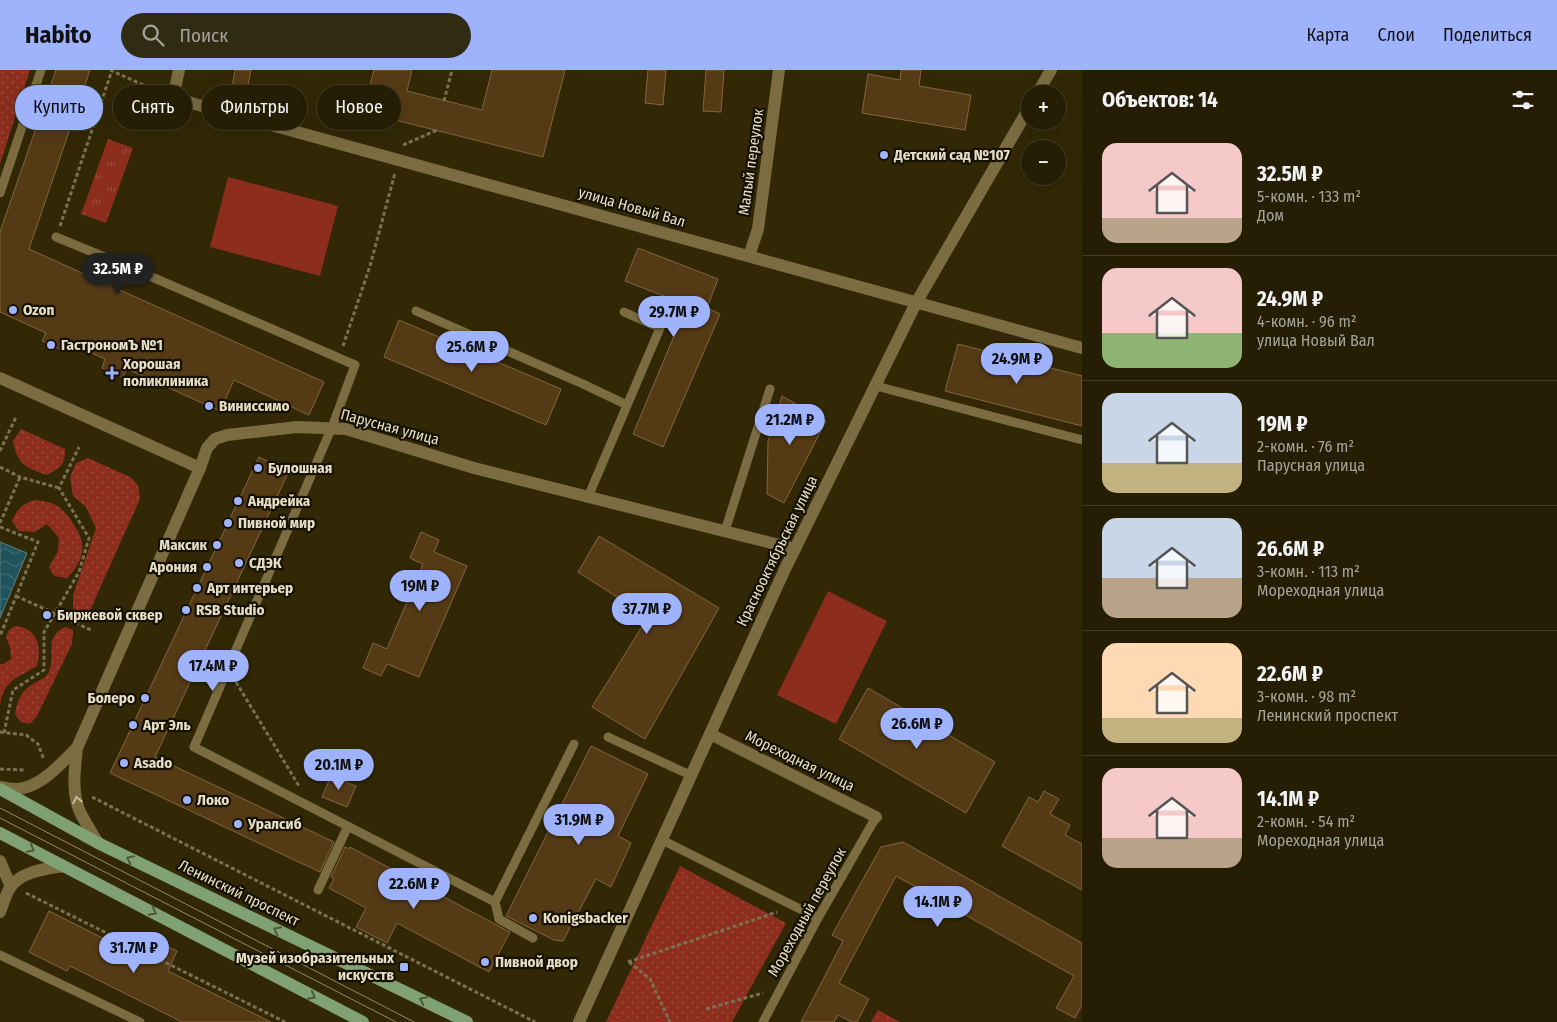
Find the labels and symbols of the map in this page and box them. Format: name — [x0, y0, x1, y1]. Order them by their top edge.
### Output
street label: Малый переулок — [735, 108, 767, 216]
place label: Детский сад №107 — [893, 146, 1010, 164]
marker: Детский сад №107 — [878, 149, 890, 161]
street label: улица Новый Вал — [576, 183, 688, 231]
pin: 32.5M ₽ — [72, 252, 164, 295]
pin: 29.7M ₽ — [628, 296, 720, 338]
place label: Ozon — [23, 301, 54, 319]
marker: Ozon — [7, 304, 19, 316]
pin: 25.6M ₽ — [426, 330, 518, 373]
place label: ГастрономЪ №1 — [61, 336, 163, 354]
marker: ГастрономЪ №1 — [45, 339, 57, 351]
pin: 24.9M ₽ — [971, 342, 1063, 385]
place label: Хорошая поликлиника — [122, 355, 209, 390]
marker: Хорошая поликлиника — [105, 366, 119, 380]
place label: Виниссимо — [219, 397, 289, 415]
marker: Виниссимо — [203, 400, 215, 412]
pin: 21.2M ₽ — [744, 404, 836, 446]
street label: Парусная улица — [339, 405, 441, 449]
place label: Булошная — [268, 459, 332, 477]
marker: Булошная — [252, 462, 264, 474]
street label: Краснооктябрьская улица — [733, 473, 821, 629]
place label: Андрейка — [247, 492, 311, 510]
marker: Андрейка — [232, 495, 244, 507]
place label: Пивной мир — [238, 514, 315, 532]
marker: Пивной мир — [222, 517, 234, 529]
place label: Максик — [159, 536, 207, 554]
marker: Максик — [211, 539, 223, 551]
place label: СДЭК — [249, 554, 282, 572]
marker: СДЭК — [233, 557, 245, 569]
place label: Арония — [148, 558, 197, 576]
marker: Арония — [201, 561, 213, 573]
pin: 19M ₽ — [385, 570, 455, 612]
place label: Арт интерьер — [206, 579, 293, 597]
marker: Арт интерьер — [191, 582, 203, 594]
pin: 37.7M ₽ — [601, 592, 693, 635]
place label: RSB Studio — [196, 601, 265, 619]
marker: RSB Studio — [180, 604, 192, 616]
place label: Биржевой сквер — [57, 606, 163, 624]
marker: Биржевой сквер — [41, 609, 53, 621]
pin: 17.4M ₽ — [167, 650, 259, 692]
place label: Болеро — [88, 689, 135, 707]
marker: Болеро — [139, 692, 151, 704]
pin: 26.6M ₽ — [871, 708, 963, 750]
place label: Арт Эль — [142, 716, 191, 734]
marker: Арт Эль — [127, 719, 139, 731]
street label: Мореходная улица — [742, 727, 858, 795]
pin: 20.1M ₽ — [293, 748, 385, 791]
place label: Asado — [133, 754, 172, 772]
marker: Asado — [118, 757, 130, 769]
place label: Локо — [197, 791, 229, 809]
marker: Локо — [181, 794, 193, 806]
one-way arrow — [72, 795, 82, 804]
pin: 31.9M ₽ — [533, 804, 625, 846]
place label: Уралсиб — [247, 815, 302, 833]
marker: Уралсиб — [232, 818, 244, 830]
one-way arrow — [26, 843, 35, 853]
street label: Мореходный переулок — [764, 844, 850, 980]
one-way arrow — [127, 855, 136, 865]
street label: Ленинский проспект — [176, 856, 303, 930]
pin: 22.6M ₽ — [368, 868, 460, 910]
pin: 14.1M ₽ — [892, 886, 984, 928]
one-way arrow — [148, 906, 157, 916]
place label: Konigsbacker — [543, 909, 628, 927]
marker: Konigsbacker — [527, 912, 539, 924]
one-way arrow — [273, 925, 282, 936]
pin: 31.7M ₽ — [88, 932, 180, 974]
place label: Музей изобразительных искусств — [236, 949, 395, 984]
place label: Пивной двор — [495, 953, 578, 971]
marker: Пивной двор — [479, 956, 491, 968]
marker: Музей изобразительных искусств — [398, 961, 410, 973]
one-way arrow — [307, 990, 316, 1000]
one-way arrow — [419, 996, 428, 1007]

